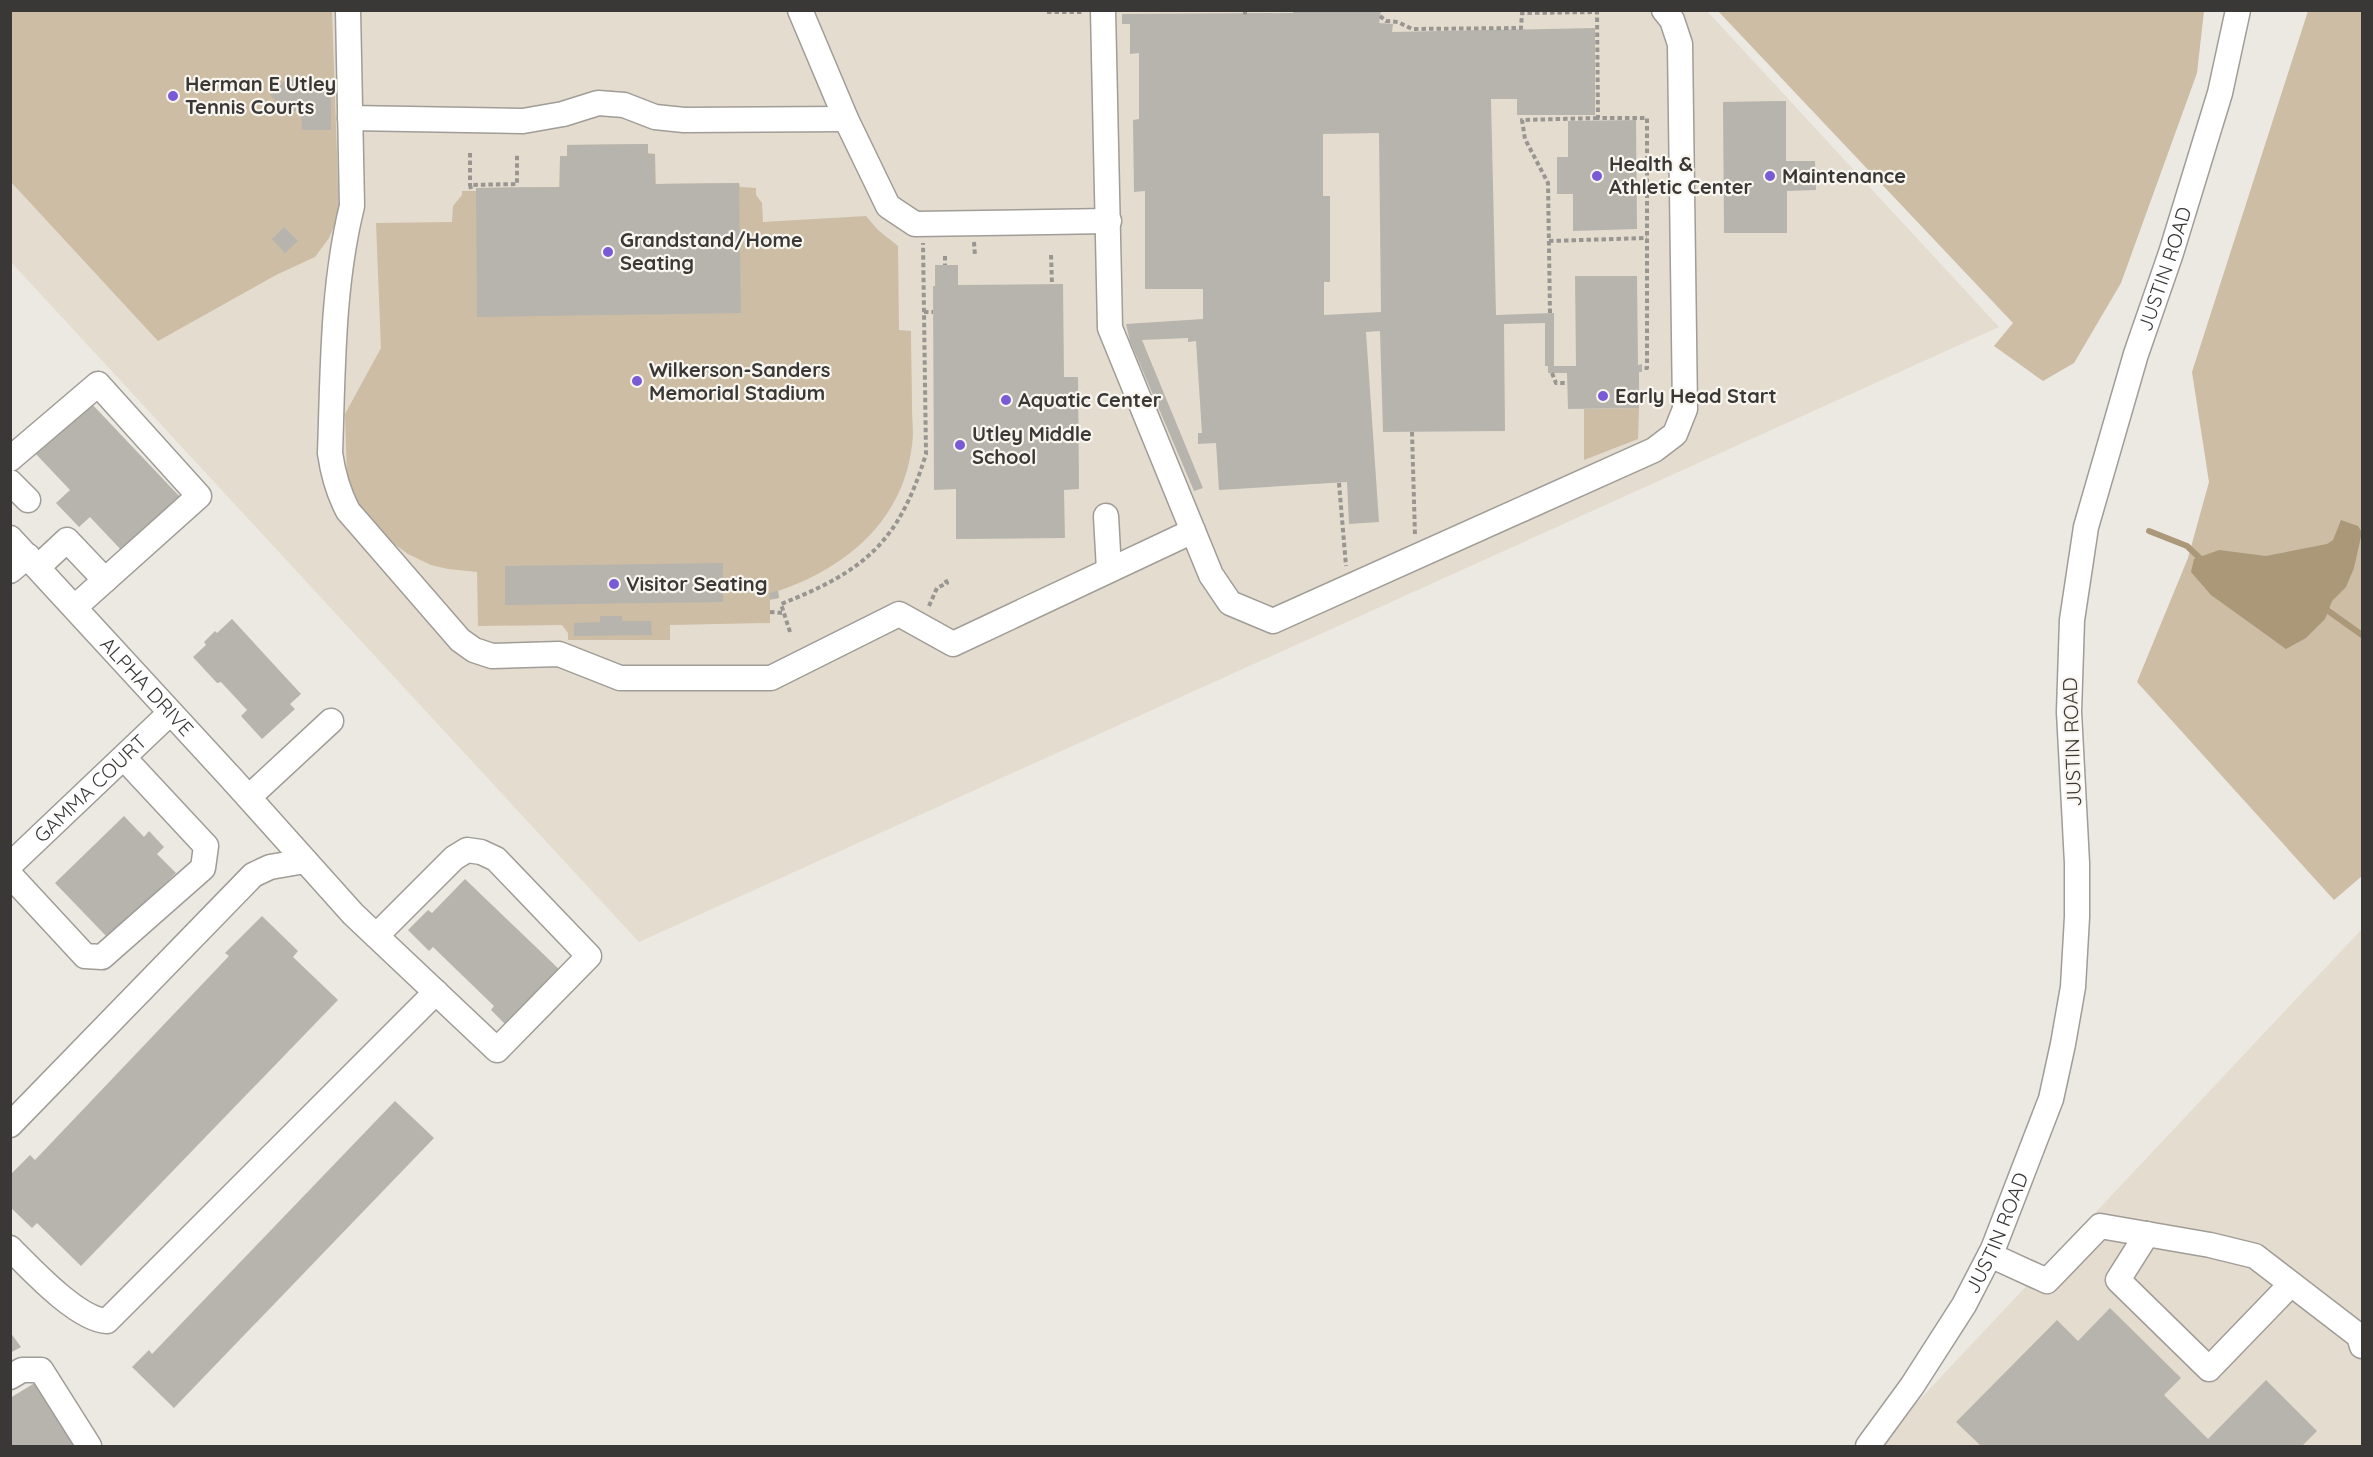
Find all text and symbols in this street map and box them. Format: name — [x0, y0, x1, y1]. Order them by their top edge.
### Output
place label: Herman E Utley Tennis Courts — [185, 71, 336, 119]
marker: Herman E Utley Tennis Courts — [166, 89, 180, 103]
place label: Health & Athletic Center — [1609, 151, 1753, 199]
place label: Maintenance — [1782, 163, 1906, 188]
marker: Health & Athletic Center — [1590, 169, 1604, 183]
marker: Maintenance — [1763, 169, 1777, 183]
street label: JUSTIN ROAD — [2132, 204, 2196, 334]
place label: Grandstand/Home Seating — [620, 227, 803, 275]
marker: Grandstand/Home Seating — [601, 245, 615, 259]
place label: Wilkerson-Sanders Memorial Stadium — [649, 357, 830, 405]
marker: Wilkerson-Sanders Memorial Stadium — [630, 374, 644, 388]
place label: Early Head Start — [1615, 383, 1777, 408]
place label: Aquatic Center — [1018, 387, 1162, 412]
marker: Early Head Start — [1596, 389, 1610, 403]
marker: Aquatic Center — [999, 393, 1013, 407]
place label: Utley Middle School — [972, 421, 1092, 469]
marker: Utley Middle School — [953, 438, 967, 452]
place label: Visitor Seating — [626, 571, 767, 596]
marker: Visitor Seating — [607, 577, 621, 591]
street label: ALPHA DRIVE — [95, 631, 199, 741]
street label: JUSTIN ROAD — [2057, 677, 2086, 807]
street label: GAMMA COURT — [29, 729, 152, 848]
street label: JUSTIN ROAD — [1959, 1169, 2033, 1298]

